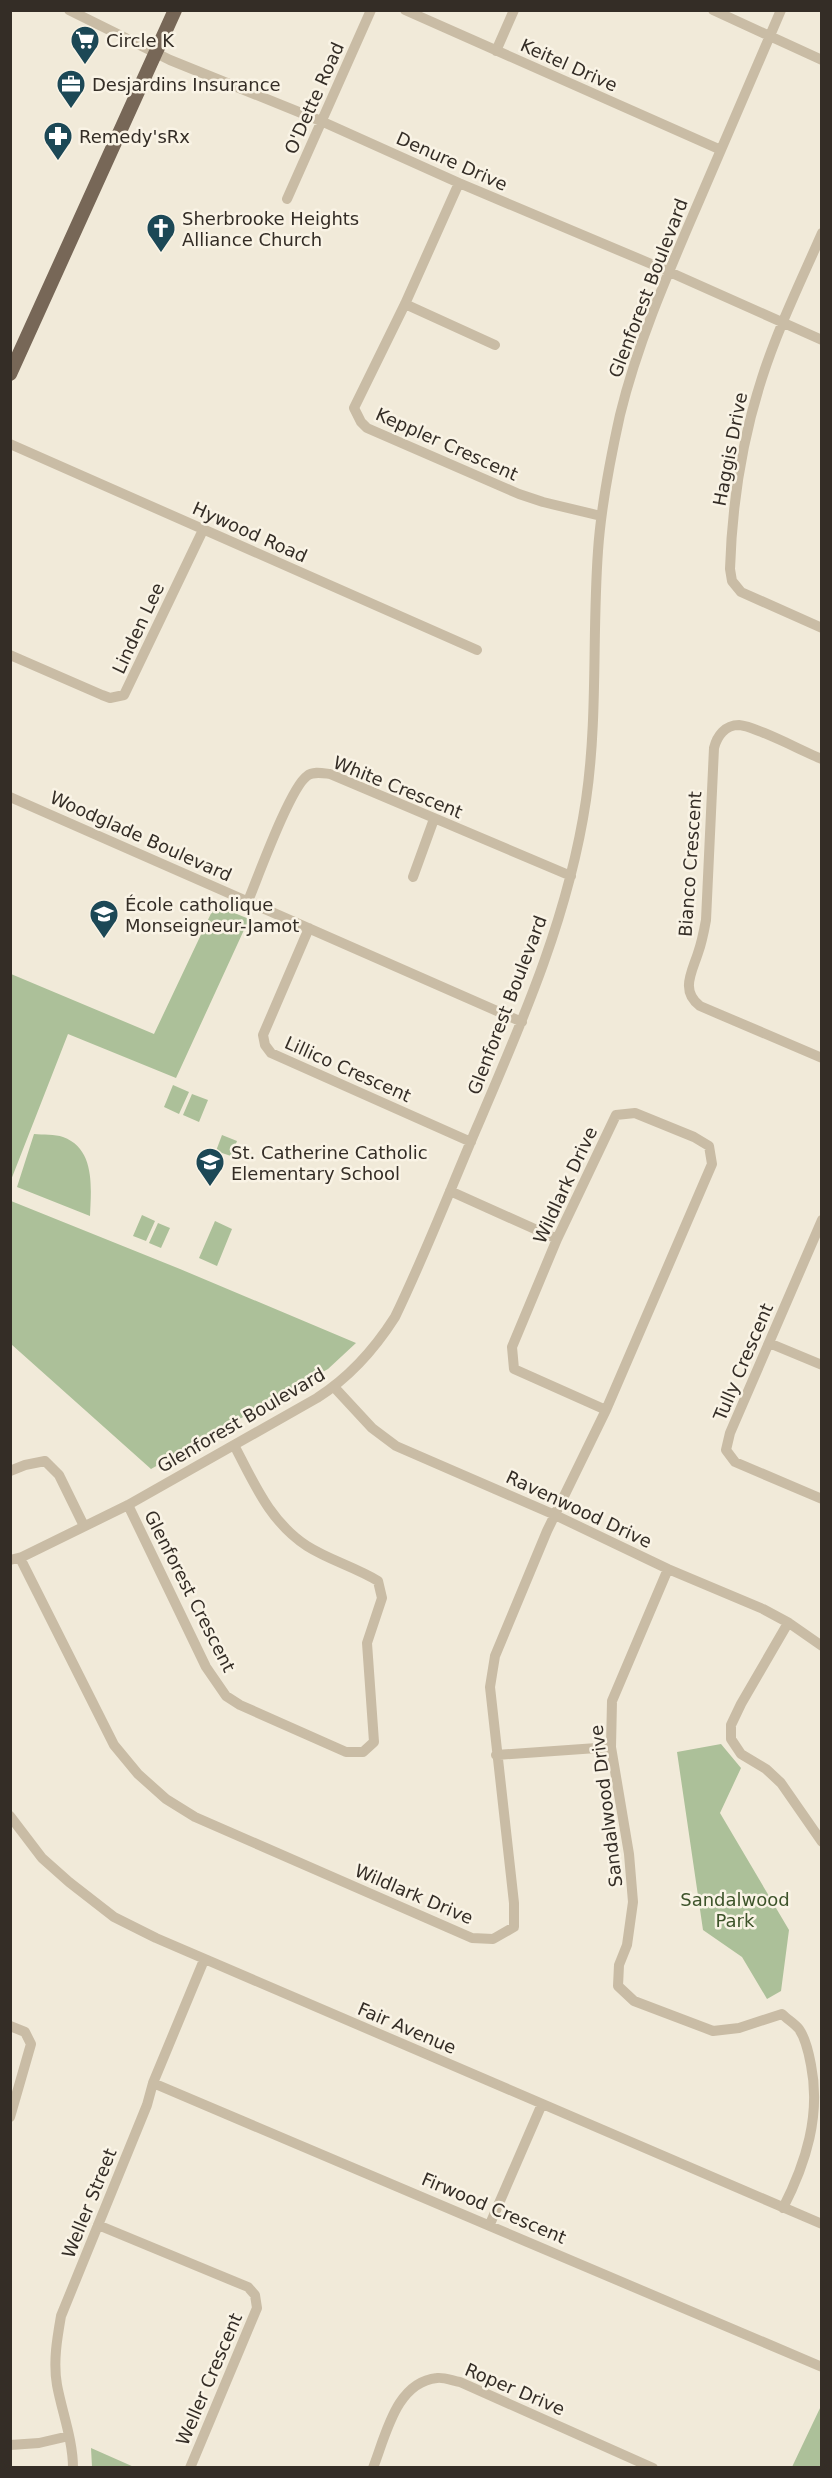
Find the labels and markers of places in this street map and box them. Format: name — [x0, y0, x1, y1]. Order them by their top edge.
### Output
supermarket icon: Circle K — [69, 24, 101, 66]
place label: Circle K — [106, 30, 175, 51]
office icon: Desjardins Insurance — [55, 68, 87, 110]
place label: Desjardins Insurance — [92, 74, 281, 95]
pharmacy icon: Remedy'sRx — [42, 120, 74, 162]
place label: Remedy'sRx — [79, 126, 190, 147]
place label: Sherbrooke Heights Alliance Church — [182, 208, 359, 250]
church icon: Sherbrooke Heights Alliance Church — [145, 212, 177, 254]
place label: École catholique Monseigneur-Jamot — [125, 894, 299, 936]
school or university icon: École catholique Monseigneur-Jamot — [88, 898, 120, 940]
place label: St. Catherine Catholic Elementary School — [231, 1142, 428, 1184]
school or university icon: St. Catherine Catholic Elementary School — [194, 1146, 226, 1188]

